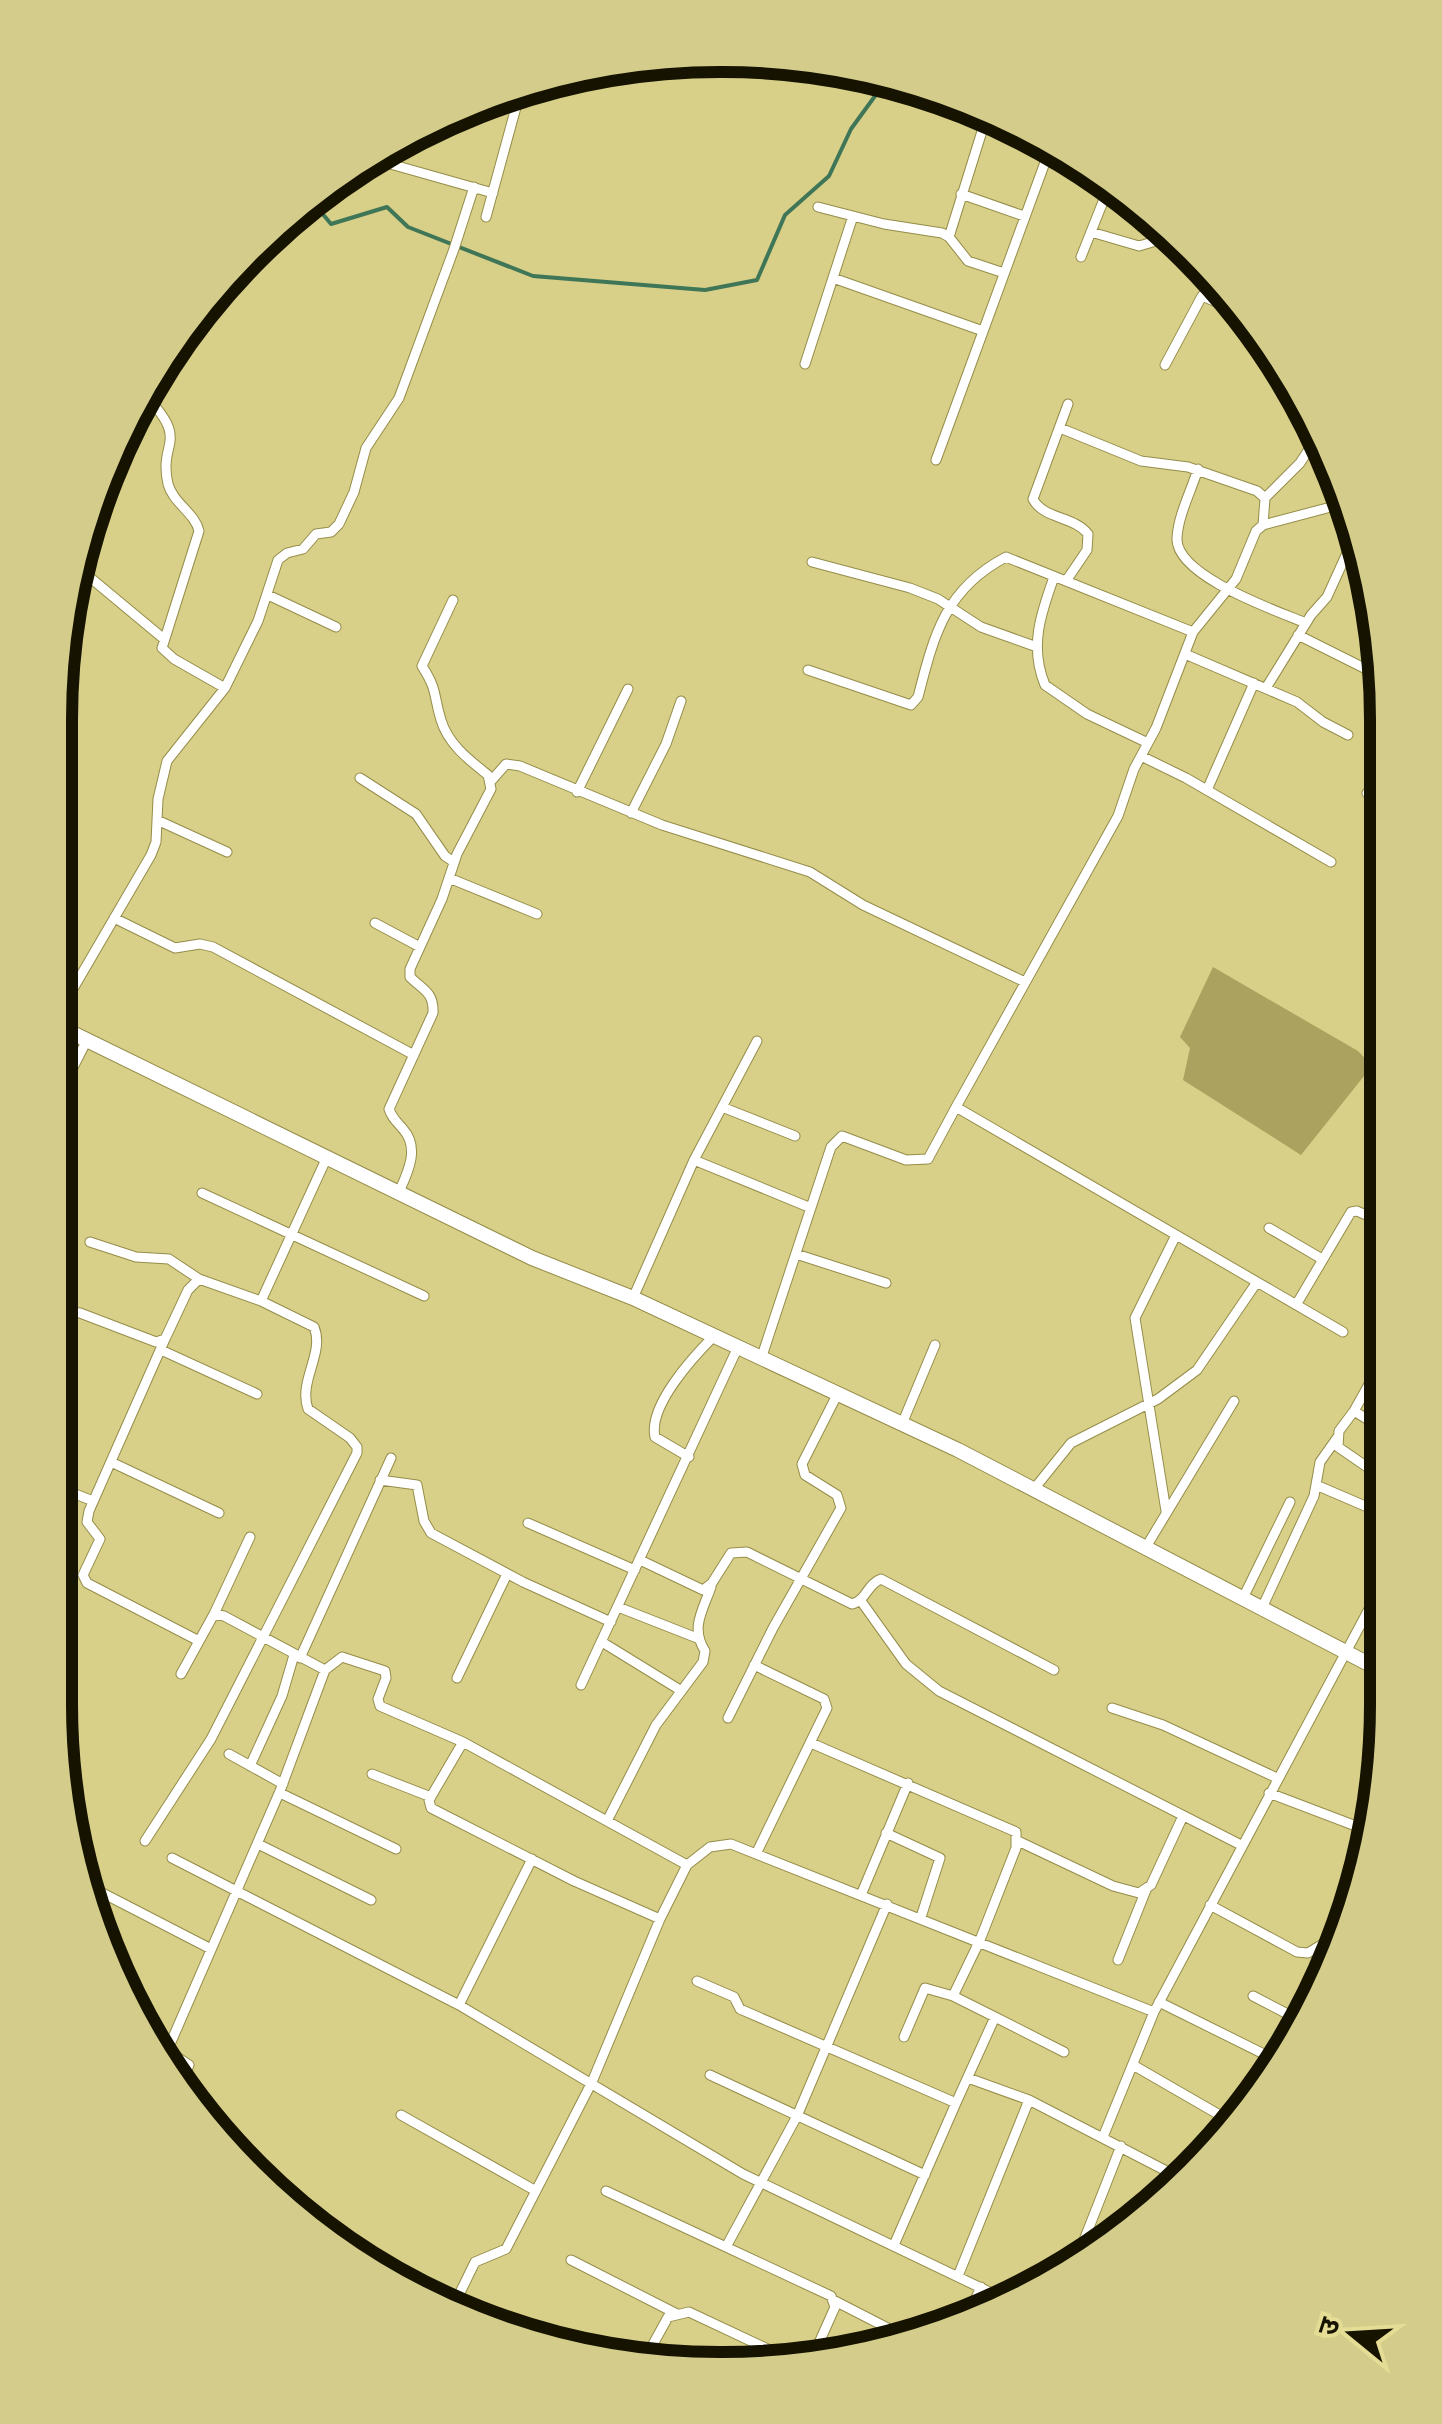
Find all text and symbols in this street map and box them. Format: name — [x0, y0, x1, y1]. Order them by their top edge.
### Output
north arrow — [1302, 2284, 1402, 2384]
text: उ — [1309, 2312, 1346, 2339]

